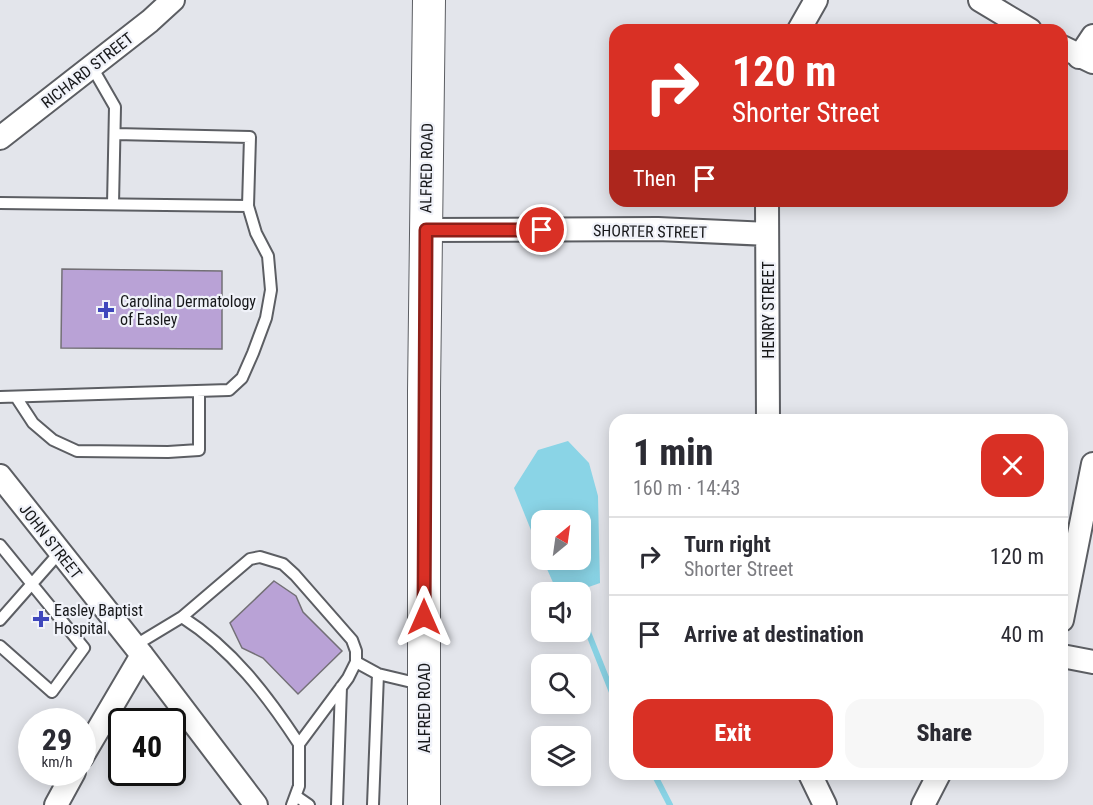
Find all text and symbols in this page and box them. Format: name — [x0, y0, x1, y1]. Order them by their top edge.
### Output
street label: RICHARD STREET — [37, 29, 137, 112]
text: 120 m — [732, 47, 837, 96]
icon: right — [633, 48, 711, 126]
text: Shorter Street — [732, 97, 880, 129]
street label: ALFRED ROAD — [416, 123, 437, 213]
icon: arrive — [688, 162, 721, 195]
text: Then — [633, 166, 676, 191]
pin — [516, 204, 567, 255]
icon: arrive — [525, 213, 558, 246]
street label: SHORTER STREET — [593, 221, 707, 242]
street label: HENRY STREET — [759, 261, 778, 359]
place label: Carolina Dermatology of Easley — [120, 292, 256, 329]
marker: Carolina Dermatology of Easley — [97, 301, 115, 319]
text: 1 min — [633, 432, 713, 474]
button: close — [981, 434, 1044, 497]
text: 160 m · 14:43 — [633, 476, 740, 500]
street label: JOHN STREET — [15, 500, 86, 583]
north arrow — [531, 510, 591, 570]
map controls — [531, 510, 591, 786]
text: Turn right — [684, 532, 771, 557]
icon: right — [633, 540, 666, 573]
text: 120 m — [990, 544, 1044, 569]
text: Shorter Street — [684, 557, 794, 581]
button: sound — [531, 582, 591, 642]
position arrow — [392, 585, 456, 649]
place label: Easley Baptist Hospital — [54, 601, 143, 638]
marker: Easley Baptist Hospital — [32, 610, 50, 628]
icon: arrive — [633, 618, 666, 651]
text: Arrive at destination — [684, 622, 864, 647]
text: 40 m — [1001, 622, 1044, 647]
button: search — [531, 654, 591, 714]
street label: ALFRED ROAD — [415, 663, 434, 753]
button: Exit — [633, 699, 833, 768]
button: Share — [845, 699, 1044, 768]
speed limit sign: 40 — [108, 708, 186, 786]
text: 29 — [42, 722, 72, 757]
button: layers — [531, 726, 591, 786]
text: km/h — [42, 753, 72, 771]

